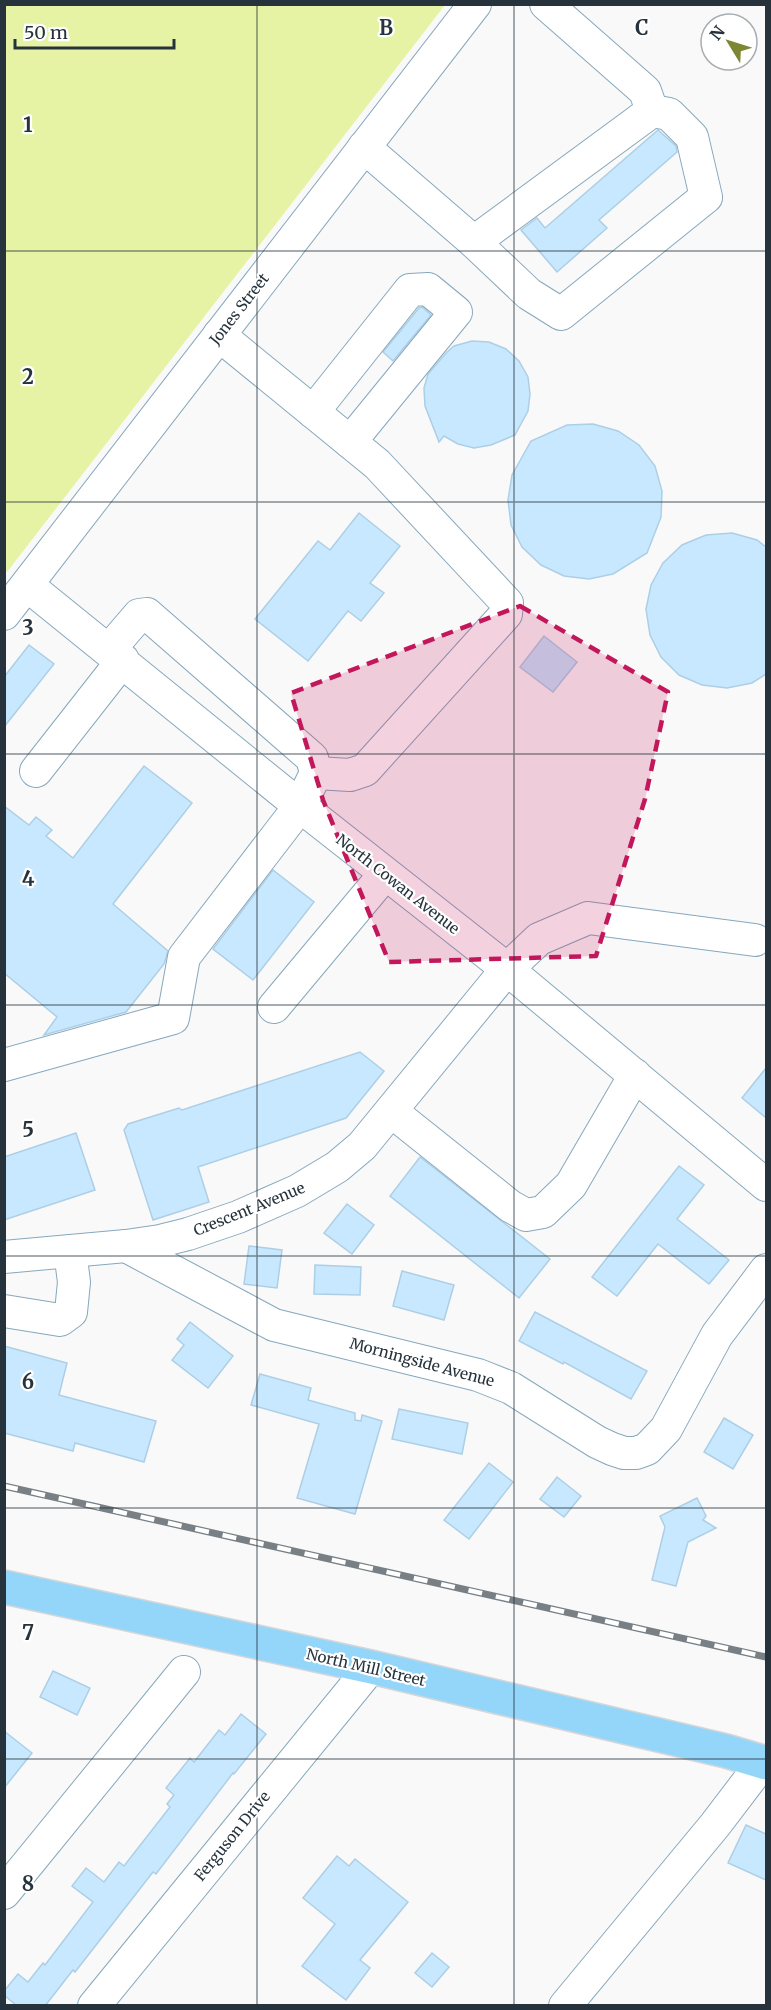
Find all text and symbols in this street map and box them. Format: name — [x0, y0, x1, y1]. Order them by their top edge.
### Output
scale bar — [15, 12, 174, 50]
north arrow — [699, 12, 759, 72]
text: B — [379, 15, 393, 40]
text: C — [635, 15, 649, 40]
text: 50 m — [24, 21, 68, 44]
text: N — [705, 21, 729, 44]
text: 1 — [23, 112, 33, 137]
street label: Jones Street — [205, 269, 273, 349]
text: 2 — [22, 364, 34, 389]
text: 3 — [22, 615, 34, 640]
street label: North Cowan Avenue — [333, 830, 464, 938]
text: 4 — [22, 866, 35, 891]
text: 5 — [22, 1117, 34, 1142]
street label: Crescent Avenue — [191, 1178, 308, 1240]
street label: Morningside Avenue — [348, 1334, 497, 1390]
text: 6 — [22, 1369, 34, 1394]
text: 7 — [22, 1620, 34, 1645]
street label: North Mill Street — [305, 1644, 428, 1690]
street label: Ferguson Drive — [190, 1787, 274, 1885]
text: 8 — [22, 1871, 34, 1896]

